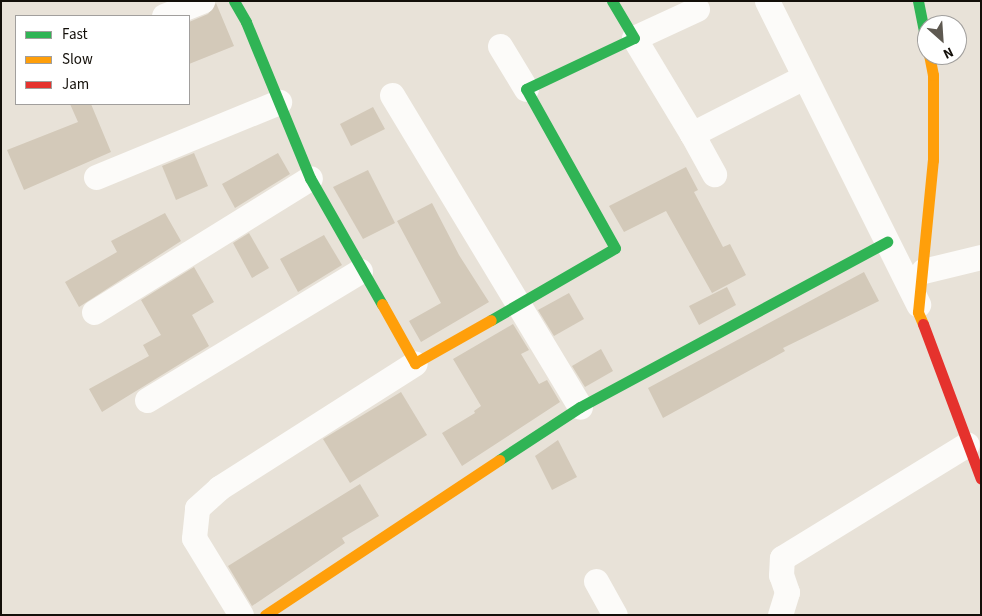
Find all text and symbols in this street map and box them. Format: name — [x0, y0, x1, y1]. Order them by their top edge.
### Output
legend — [15, 15, 190, 105]
north arrow — [917, 15, 967, 65]
text: Fast — [62, 24, 88, 45]
text: N — [940, 42, 957, 64]
text: Slow — [62, 49, 93, 70]
text: Jam — [62, 74, 89, 95]

